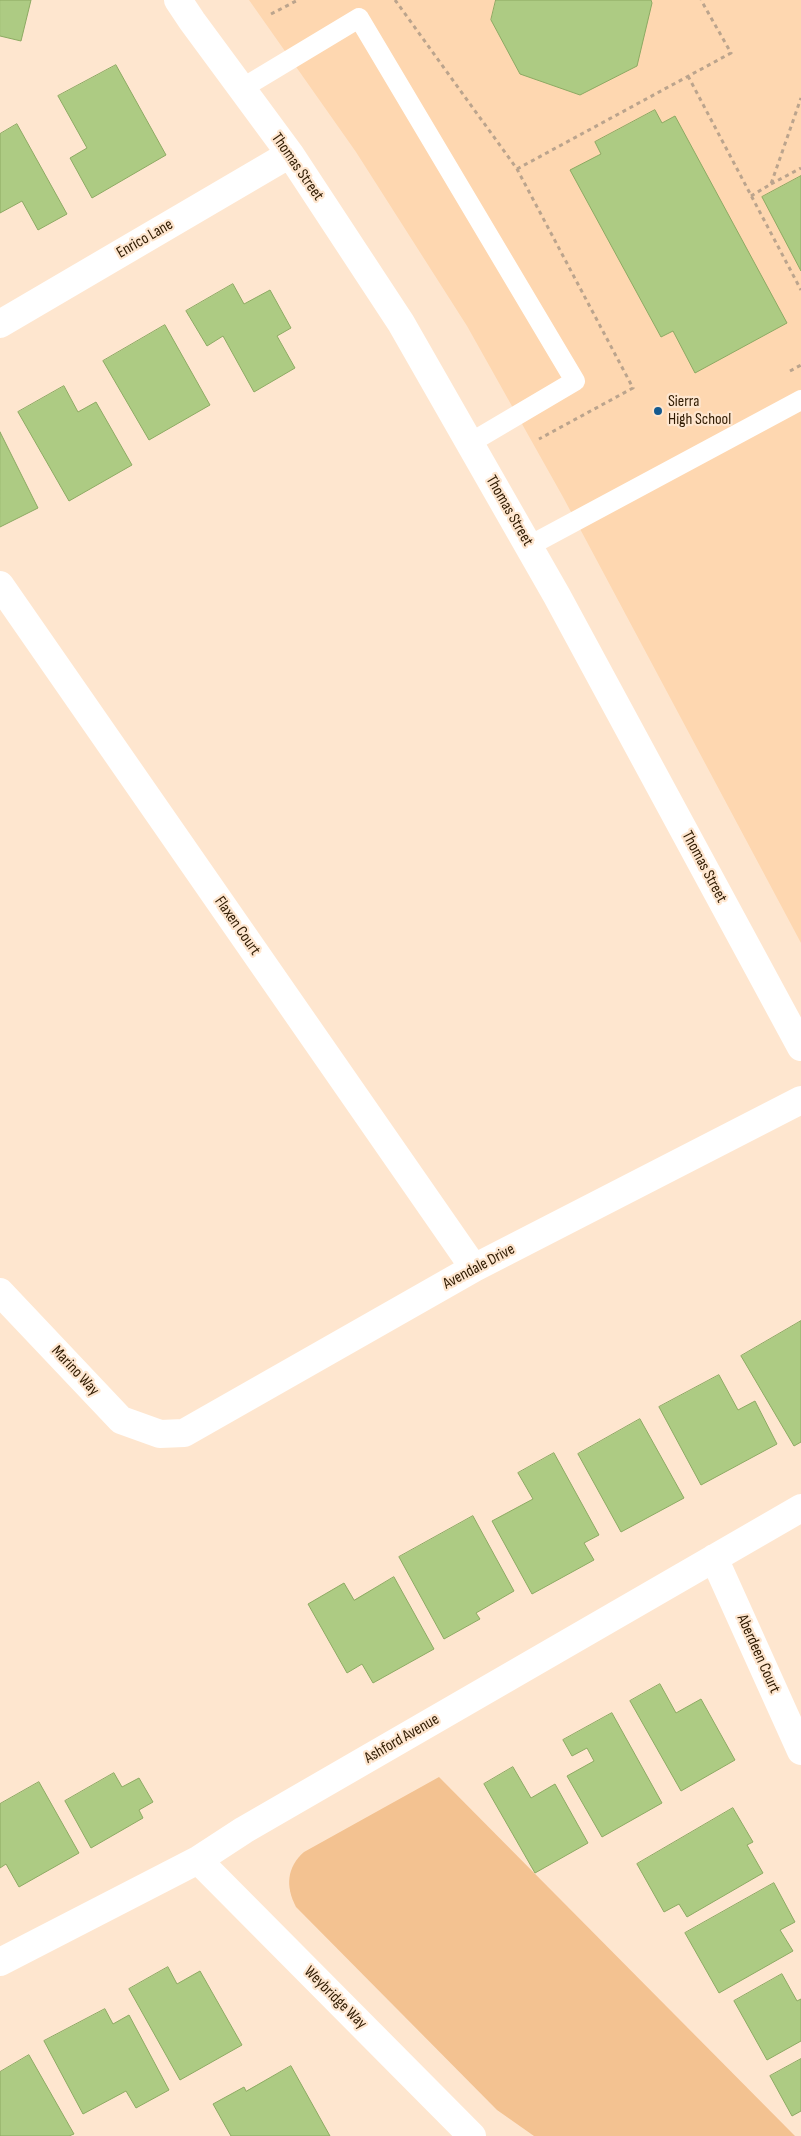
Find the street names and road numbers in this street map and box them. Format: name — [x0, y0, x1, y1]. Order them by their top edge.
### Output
street label: Thomas Street — [267, 129, 327, 205]
street label: Enrico Lane — [113, 215, 177, 263]
street label: Thomas Street — [481, 472, 537, 550]
street label: Thomas Street — [677, 828, 731, 906]
street label: Flaxen Court — [210, 893, 264, 959]
street label: Avendale Drive — [440, 1240, 518, 1294]
street label: Marino Way — [47, 1342, 103, 1400]
street label: Aberdeen Court — [732, 1612, 784, 1696]
street label: Ashford Avenue — [361, 1710, 443, 1768]
street label: Weybridge Way — [300, 1963, 370, 2033]

